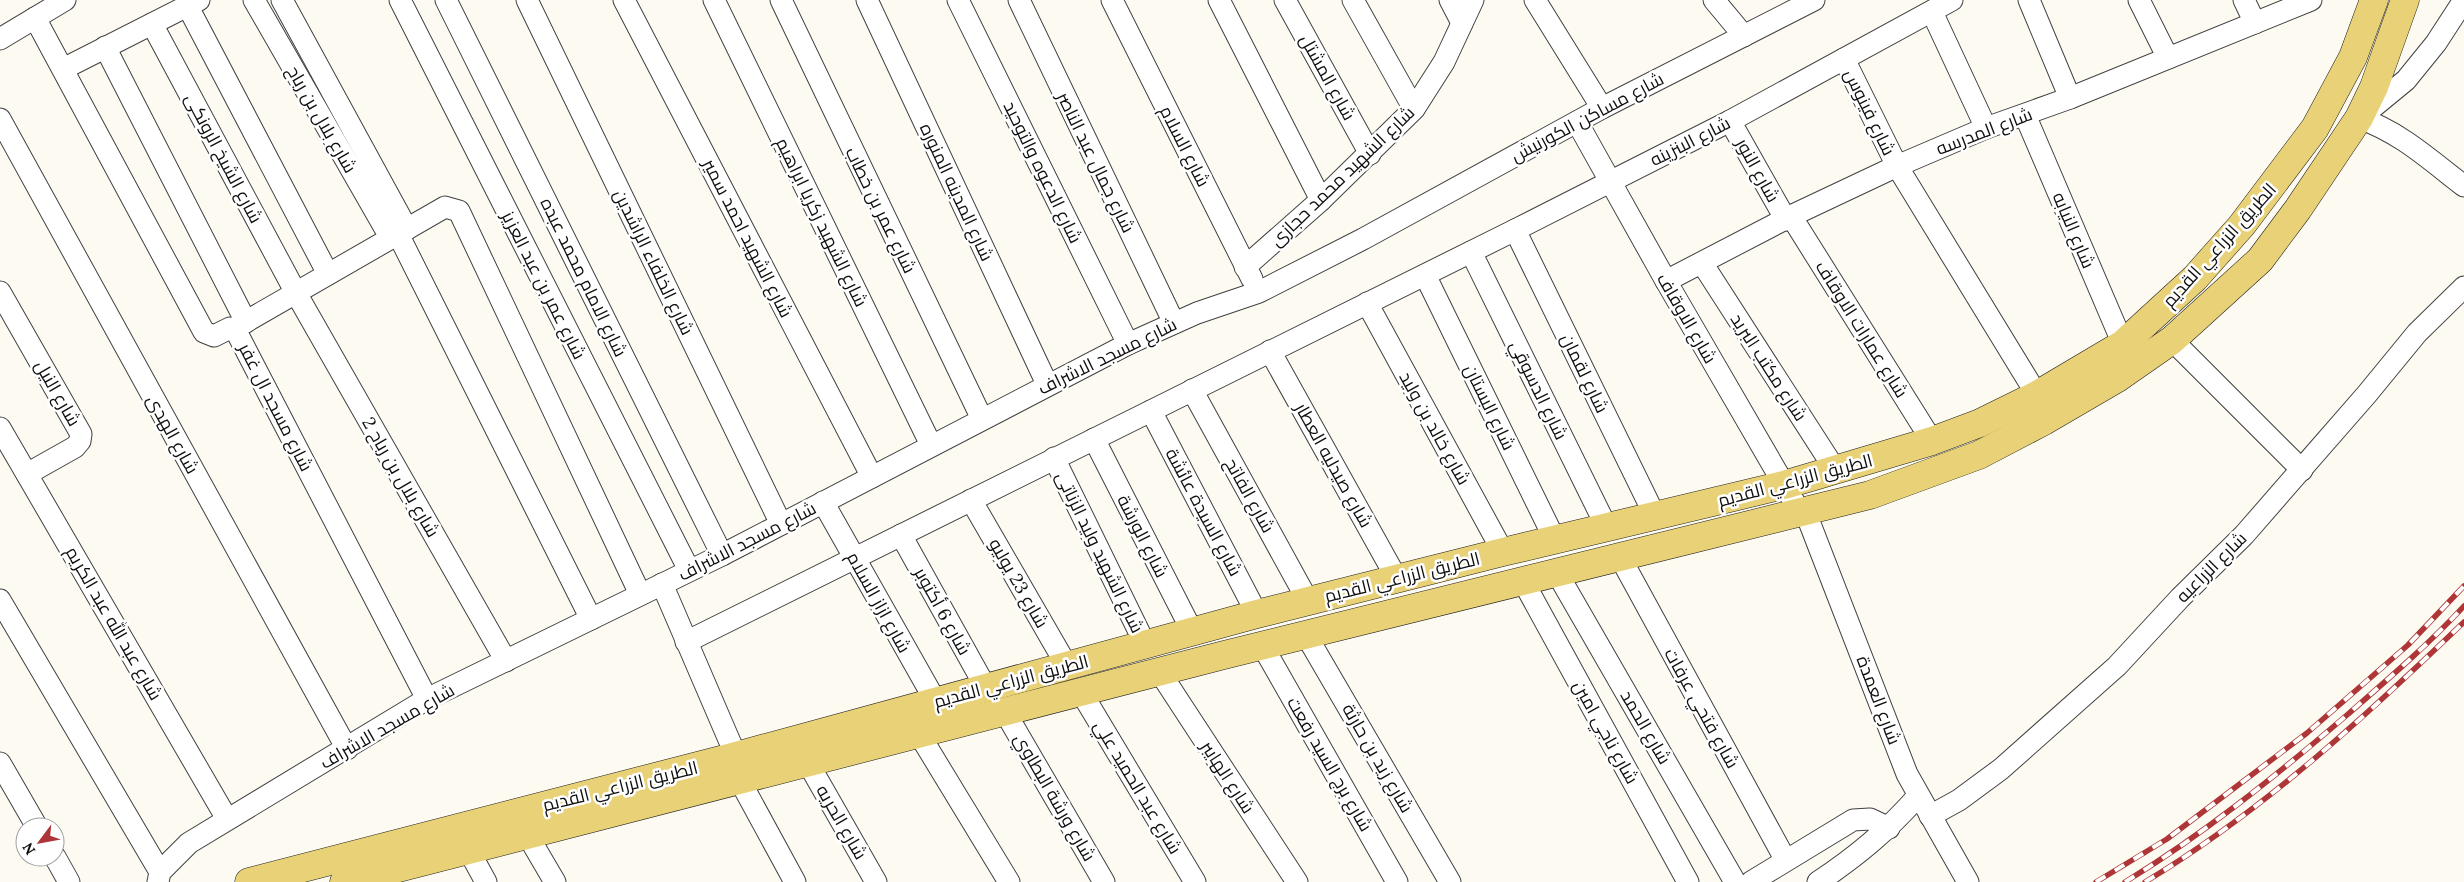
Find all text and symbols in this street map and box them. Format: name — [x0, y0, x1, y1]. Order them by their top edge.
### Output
street label: شارع المشتل — [1294, 30, 1361, 125]
street label: شارع بلال بن رباح — [281, 61, 362, 177]
street label: شارع فينوس — [1838, 65, 1901, 159]
street label: شارع مساكن الكورنيش — [1507, 67, 1668, 168]
street label: شارع جمال عبد الناصر — [1051, 87, 1140, 237]
street label: شارع الشيخ الرونكى — [179, 89, 268, 227]
street label: شارع الدعوه والتوحيد — [998, 97, 1087, 247]
street label: شارع السلام — [1154, 101, 1215, 191]
street label: شارع الشهيد محمد حجازى — [1265, 101, 1420, 252]
street label: شارع المدرسه — [1933, 102, 2036, 161]
street label: شارع البنزينه — [1646, 111, 1735, 172]
street label: شارع المدينه المنوره — [914, 119, 999, 265]
street label: شارع النور — [1730, 133, 1785, 207]
street label: شارع الشهيد زكريا ابراهيم — [770, 134, 873, 311]
street label: شارع عمر بن خطاب — [840, 143, 922, 277]
street label: شارع الشهيد احمد سمير — [697, 154, 798, 322]
street label: الطريق الزراعي القديم — [2157, 178, 2283, 314]
street label: شارع الخلفاء الراشدين — [608, 185, 699, 339]
street label: شارع النيابه — [2047, 188, 2100, 272]
street label: شارع الامام محمد عبده — [535, 194, 632, 361]
street label: شارع عمر بن عبد العزيز — [495, 206, 591, 363]
street label: شارع عمارات الاوقاف — [1810, 256, 1913, 402]
street label: شارع الاوقاف — [1651, 269, 1722, 368]
street label: شارع مكتب البريد — [1725, 309, 1812, 426]
street label: شارع مسجد الاشراف — [1034, 312, 1181, 400]
street label: شارع لقمان — [1555, 330, 1614, 417]
street label: شارع الدسوقي — [1502, 337, 1573, 445]
street label: شارع مسجد ال غفر — [232, 338, 318, 475]
street label: شارع النيل — [29, 356, 86, 431]
street label: شارع البستان — [1458, 360, 1521, 454]
street label: شارع خالد بن وليد — [1394, 367, 1476, 489]
street label: شارع الهدى — [141, 390, 204, 478]
street label: شارع صيدليه العطار — [1289, 398, 1378, 532]
street label: شارع بلال بن رباح 2 — [356, 413, 445, 542]
street label: شارع السيدة عائشة — [1160, 444, 1247, 580]
street label: الطريق الزراعي القديم — [1715, 448, 1876, 515]
street label: شارع الفاتح — [1219, 453, 1280, 537]
street label: شارع الشهيد وليد الزناتى — [1050, 467, 1149, 637]
street label: شارع الورشة — [1111, 491, 1174, 582]
street label: شارع مسجد الاشراف — [674, 496, 820, 587]
street label: شارع الزراعيه — [2171, 527, 2252, 608]
street label: شارع 23 يوليو — [983, 534, 1054, 632]
street label: شارع عبد الله عبد الكريم — [60, 542, 167, 705]
street label: شارع ازاز السلام — [841, 547, 916, 657]
street label: الطريق الزراعي القديم — [1322, 547, 1483, 610]
street label: شارع 6 أكتوبر — [908, 562, 977, 659]
street label: شارع فتحي عرفات — [1657, 644, 1745, 774]
street label: الطريق الزراعي القديم — [931, 649, 1092, 716]
street label: شارع العمدة — [1851, 652, 1906, 748]
street label: شارع ناجي امين — [1566, 676, 1644, 789]
street label: شارع مسجد الاشراف — [316, 678, 459, 775]
street label: شارع الحمد — [1615, 686, 1676, 769]
street label: شارع برج السيد رفعت — [1281, 693, 1378, 836]
street label: شارع زيد بن حارثة — [1337, 699, 1419, 817]
street label: شارع عبد الحميد علي — [1086, 716, 1187, 860]
street label: شارع ورشة البطاوي — [1006, 729, 1101, 867]
street label: شارع الهايبر — [1195, 735, 1260, 818]
street label: الطريق الزراعي القديم — [540, 756, 701, 819]
street label: شارع الحريه — [811, 781, 873, 864]
north arrow — [15, 817, 65, 867]
text: N — [18, 839, 39, 858]

